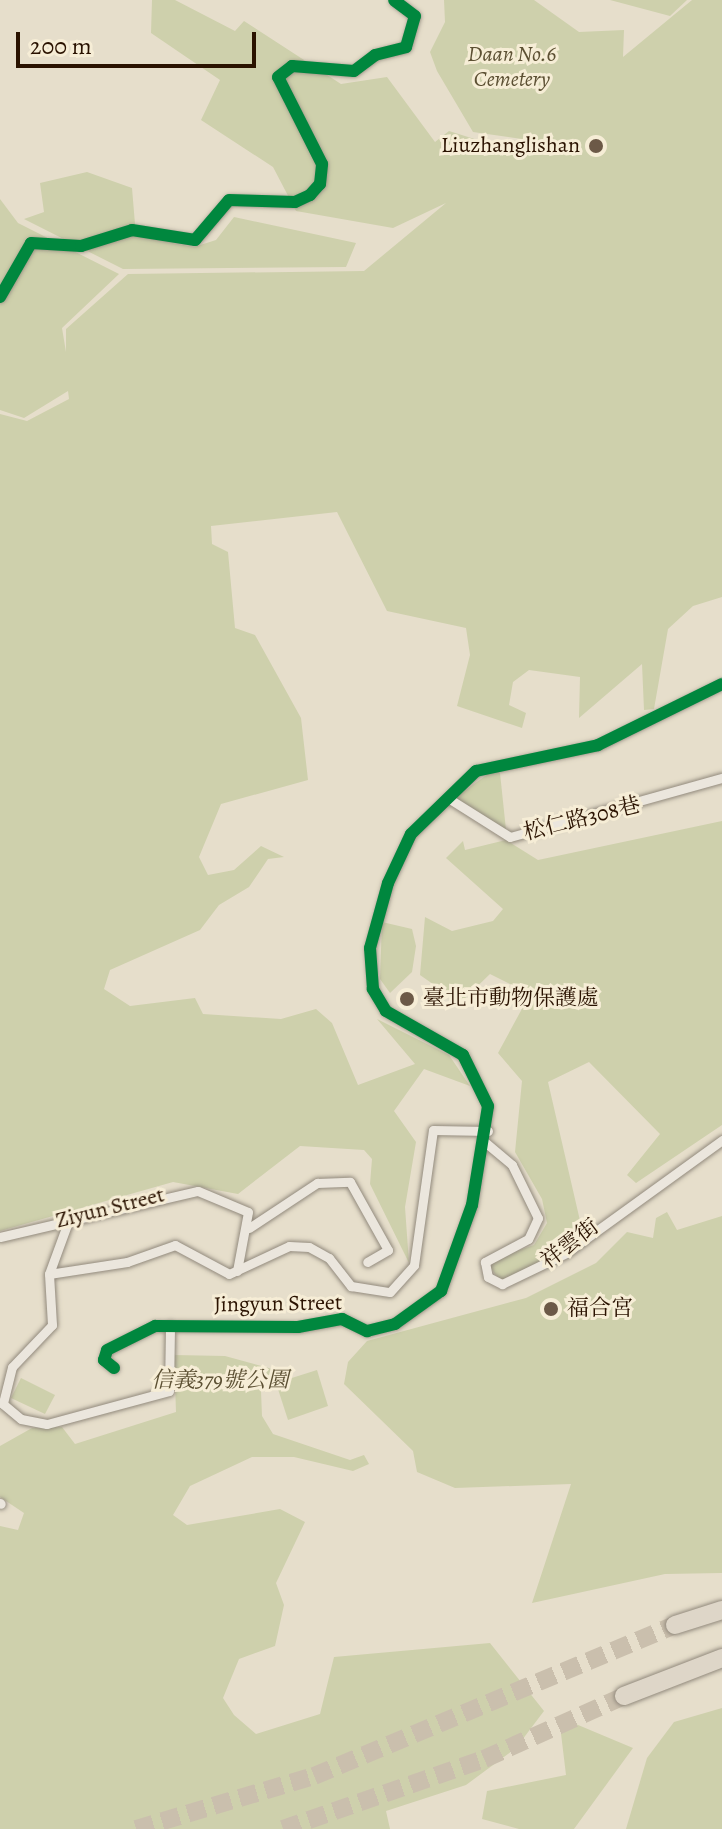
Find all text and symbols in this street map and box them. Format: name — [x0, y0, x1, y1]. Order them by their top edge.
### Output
scale bar — [20, 16, 260, 66]
text: 200 m — [30, 30, 92, 62]
park label: Daan No.6 Cemetery — [468, 41, 556, 92]
place label: Liuzhanglishan — [441, 133, 580, 159]
marker: Liuzhanglishan — [587, 137, 605, 155]
street label: 松仁路308巷 — [521, 792, 643, 846]
place label: 臺北市動物保護處 — [423, 986, 599, 1012]
marker: 臺北市動物保護處 — [398, 990, 416, 1008]
street label: Ziyun Street — [53, 1182, 167, 1234]
street label: 祥雲街 — [536, 1214, 604, 1274]
street label: Jingyun Street — [214, 1290, 342, 1318]
place label: 福合宮 — [567, 1296, 633, 1322]
marker: 福合宮 — [542, 1300, 560, 1318]
park label: 信義379號公園 — [151, 1368, 289, 1394]

